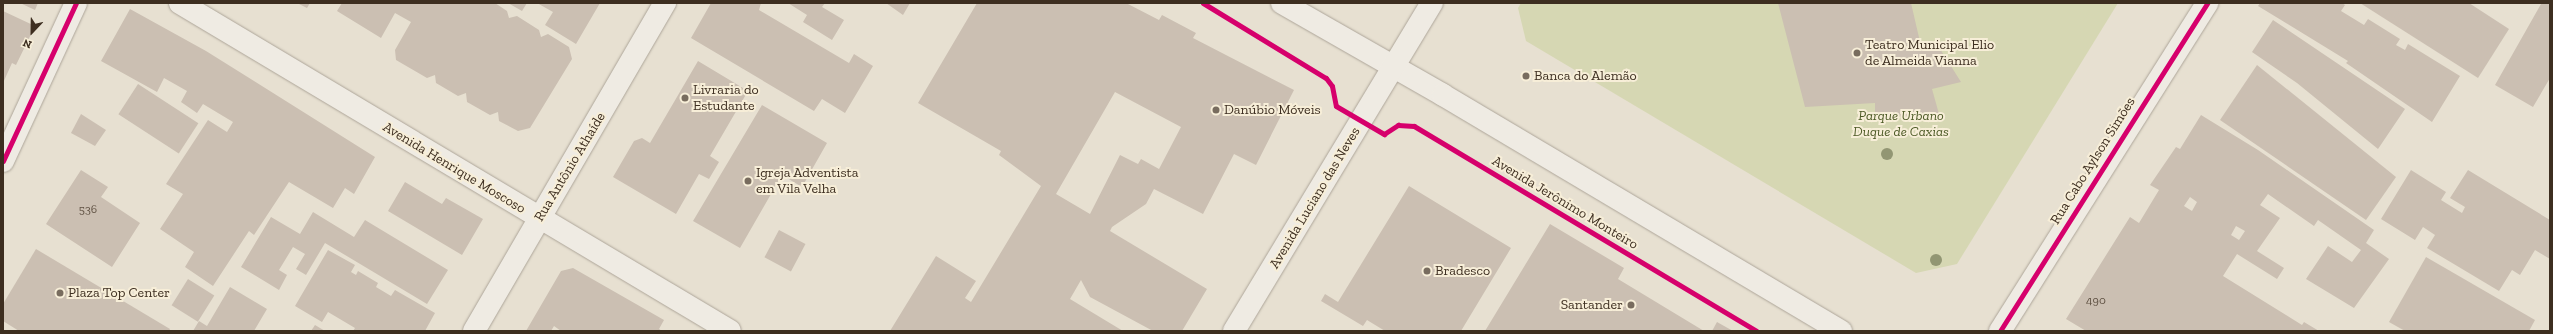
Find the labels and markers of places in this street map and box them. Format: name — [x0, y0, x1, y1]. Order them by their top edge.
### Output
place label: Teatro Municipal Elio de Almeida Vianna — [1865, 37, 1994, 70]
marker: Teatro Municipal Elio de Almeida Vianna — [1852, 48, 1862, 58]
place label: Banca do Alemão — [1534, 68, 1637, 84]
marker: Banca do Alemão — [1521, 71, 1531, 81]
place label: Livraria do Estudante — [693, 82, 759, 114]
marker: Livraria do Estudante — [680, 93, 690, 103]
place label: Danúbio Móveis — [1224, 102, 1321, 118]
marker: Danúbio Móveis — [1211, 105, 1221, 115]
place label: Igreja Adventista em Vila Velha — [756, 165, 859, 198]
marker: Igreja Adventista em Vila Velha — [743, 176, 753, 186]
place label: Bradesco — [1435, 263, 1490, 279]
marker: Bradesco — [1422, 266, 1432, 276]
place label: Plaza Top Center — [68, 285, 170, 301]
marker: Plaza Top Center — [55, 288, 65, 298]
place label: Santander — [1561, 297, 1623, 313]
marker: Santander — [1626, 300, 1636, 310]

